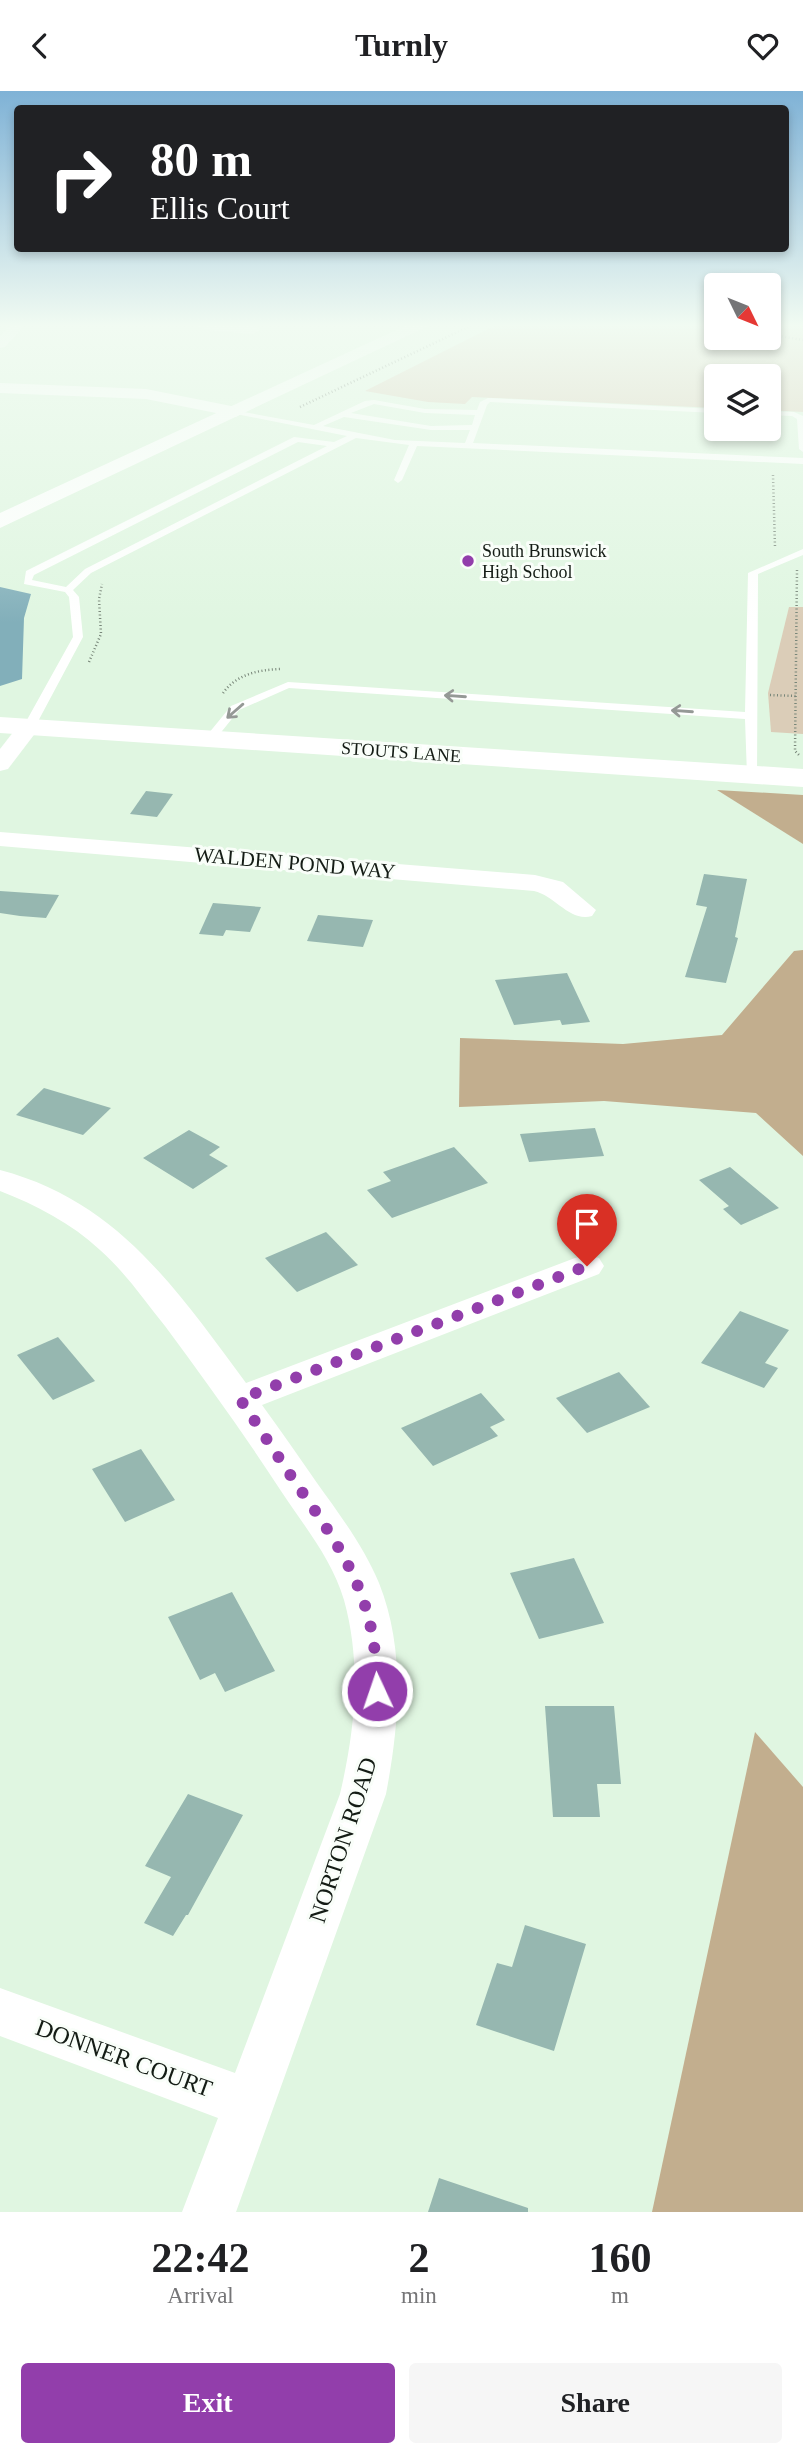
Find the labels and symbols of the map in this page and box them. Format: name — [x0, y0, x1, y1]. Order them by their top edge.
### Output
north arrow — [704, 273, 780, 350]
place label: South Brunswick High School — [482, 541, 607, 582]
marker: South Brunswick High School — [460, 553, 476, 569]
one-way arrow — [444, 690, 467, 703]
one-way arrow — [226, 703, 244, 719]
one-way arrow — [671, 705, 694, 718]
street label: STOUTS LANE — [340, 738, 462, 766]
street label: WALDEN POND WAY — [193, 842, 397, 884]
pin — [557, 1194, 617, 1266]
position arrow — [340, 1654, 414, 1728]
street label: NORTON ROAD — [304, 1754, 382, 1926]
street label: DONNER COURT — [32, 2014, 216, 2102]

